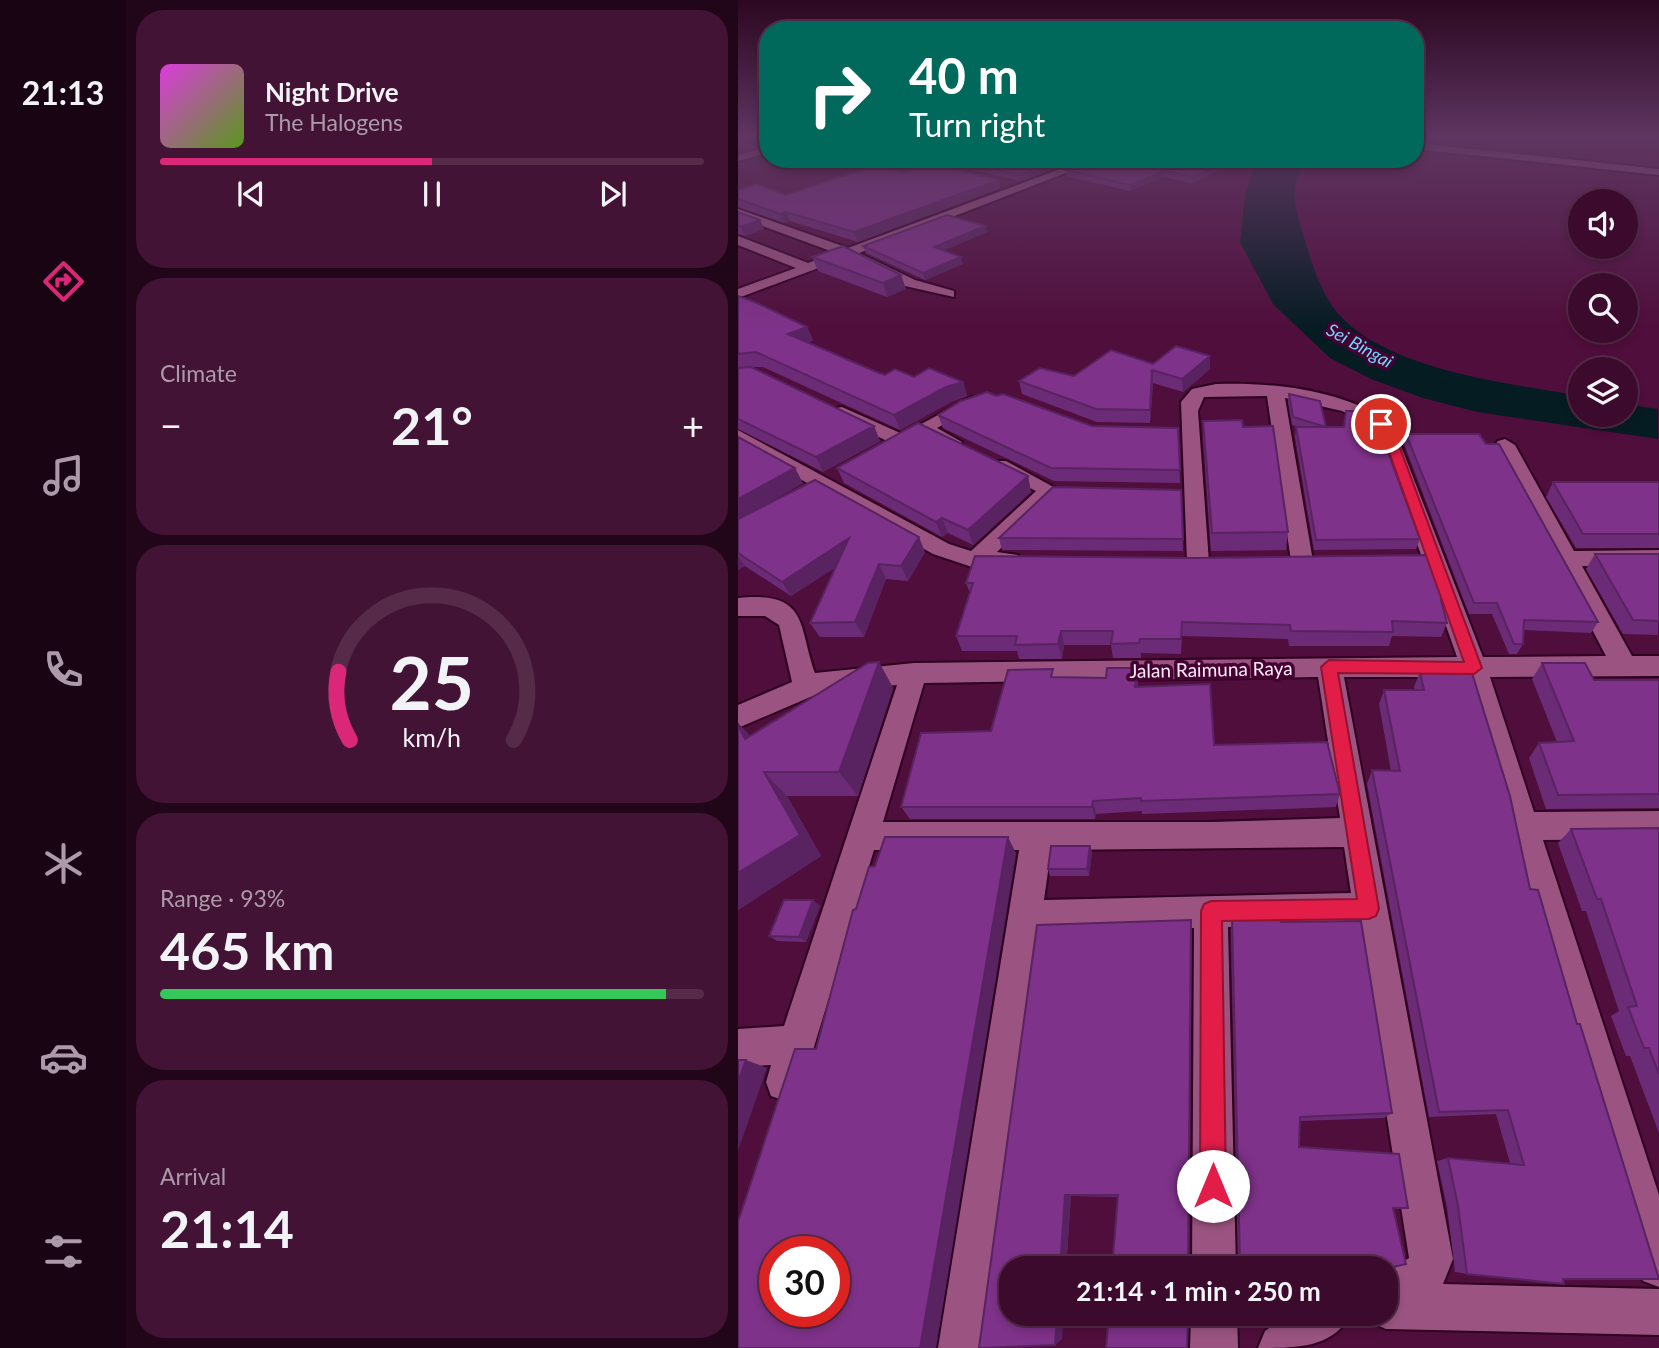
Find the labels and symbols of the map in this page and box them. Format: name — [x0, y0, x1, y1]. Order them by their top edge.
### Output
water label: Sei Bingai — [1323, 318, 1397, 372]
pin — [1351, 394, 1411, 454]
street label: Jalan Raimuna Raya — [1129, 656, 1293, 682]
position arrow — [1176, 1149, 1250, 1223]
speed limit sign: 30 — [759, 1236, 850, 1327]

